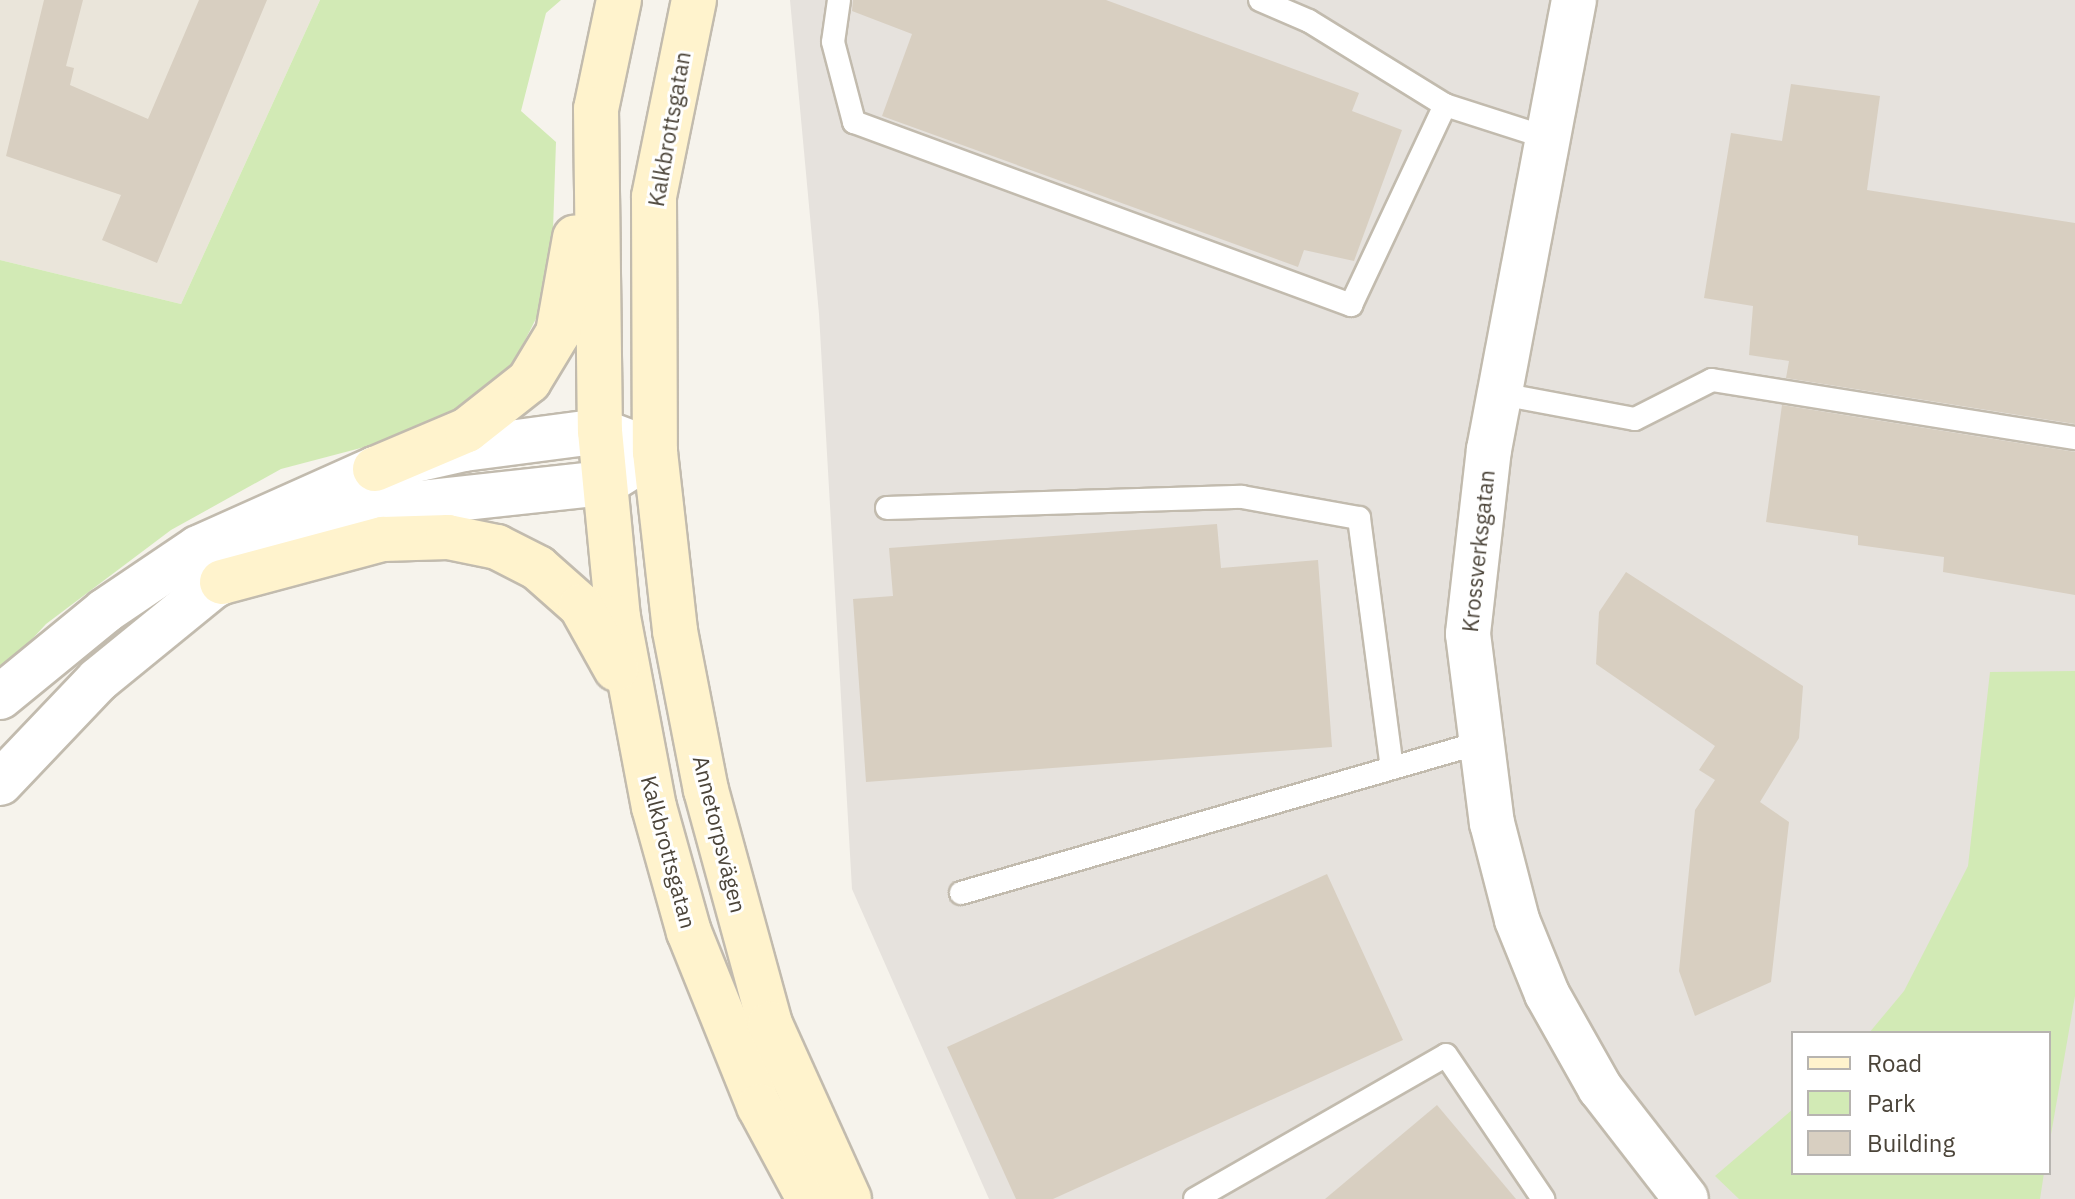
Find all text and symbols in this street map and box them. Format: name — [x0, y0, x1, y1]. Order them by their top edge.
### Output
street label: Kalkbrottsgatan — [642, 49, 696, 209]
street label: Krossverksgatan — [1456, 469, 1500, 633]
street label: Annetorpsvägen — [688, 753, 752, 915]
street label: Kalkbrottsgatan — [636, 773, 702, 931]
legend — [1791, 1031, 2051, 1175]
text: Road — [1867, 1047, 1922, 1079]
text: Park — [1867, 1087, 1916, 1119]
text: Building — [1867, 1127, 1955, 1159]

